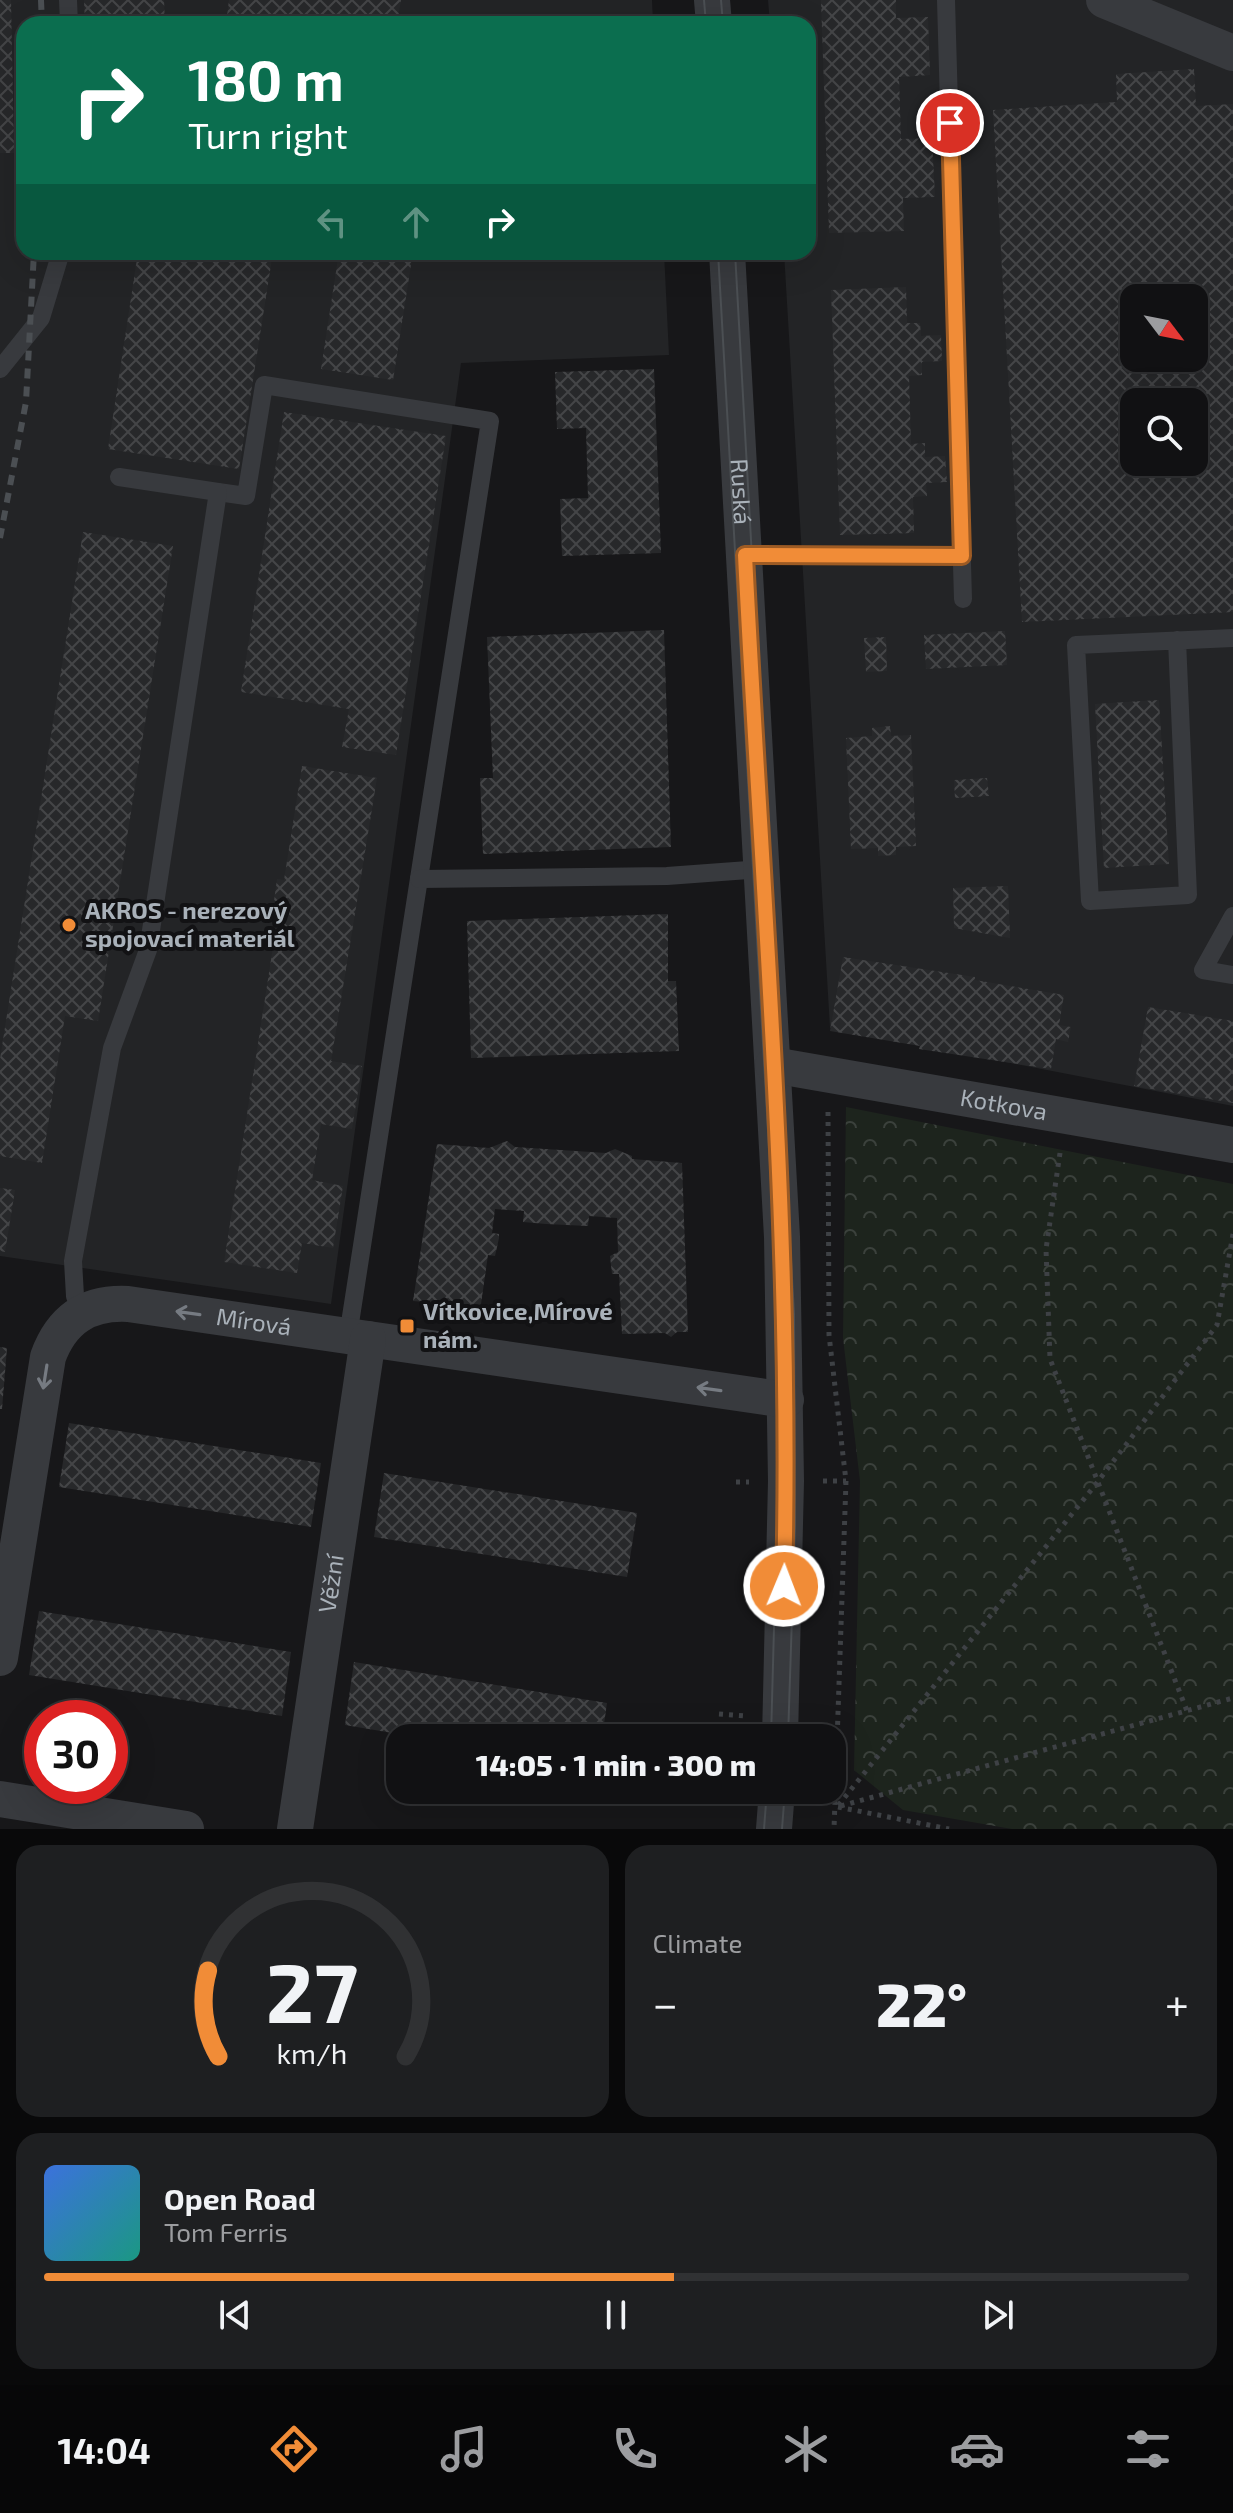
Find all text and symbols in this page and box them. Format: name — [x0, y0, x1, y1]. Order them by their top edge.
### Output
text: 180 m — [188, 45, 344, 112]
icon: right — [56, 48, 160, 152]
pin — [916, 89, 984, 157]
icon: arrive — [928, 101, 972, 145]
text: Turn right — [188, 113, 348, 156]
icon: left — [310, 200, 354, 244]
icon: ahead — [394, 200, 438, 244]
icon: right — [478, 200, 522, 244]
north arrow — [1120, 284, 1208, 372]
map controls — [1120, 284, 1208, 476]
button: search — [1120, 388, 1208, 476]
street label: Ruská — [726, 458, 758, 525]
place label: AKROS - nerezový spojovací materiál — [85, 895, 295, 952]
marker: AKROS - nerezový spojovací materiál — [60, 916, 78, 934]
street label: Kotkova — [958, 1082, 1050, 1125]
place label: Vítkovice,Mírové nám. — [423, 1296, 613, 1353]
street label: Mírová — [214, 1301, 294, 1341]
one-way arrow — [176, 1305, 201, 1320]
marker: Vítkovice,Mírové nám. — [398, 1317, 416, 1335]
one-way arrow — [37, 1364, 52, 1389]
one-way arrow — [697, 1381, 722, 1396]
position arrow — [742, 1544, 826, 1628]
street label: Věžní — [311, 1551, 349, 1615]
speed limit sign: 30 — [24, 1700, 128, 1804]
text: 14:05 · 1 min · 300 m — [476, 1746, 756, 1782]
text: Climate — [653, 1927, 742, 1958]
text: 27 — [266, 1940, 358, 2040]
text: 22° — [876, 1967, 967, 2039]
text: − — [653, 1976, 678, 2029]
text: + — [1165, 1976, 1189, 2029]
text: km/h — [277, 2035, 348, 2070]
text: Open Road — [164, 2180, 316, 2216]
text: Tom Ferris — [164, 2216, 288, 2247]
icon: previous — [213, 2293, 257, 2337]
icon: pause — [594, 2293, 638, 2337]
icon: next — [976, 2293, 1020, 2337]
icon: directions — [266, 2421, 322, 2477]
icon: music — [436, 2421, 492, 2477]
icon: phone — [607, 2421, 663, 2477]
icon: climate — [778, 2421, 834, 2477]
icon: car — [949, 2421, 1005, 2477]
icon: filters — [1120, 2421, 1176, 2477]
text: 14:04 — [57, 2428, 151, 2471]

